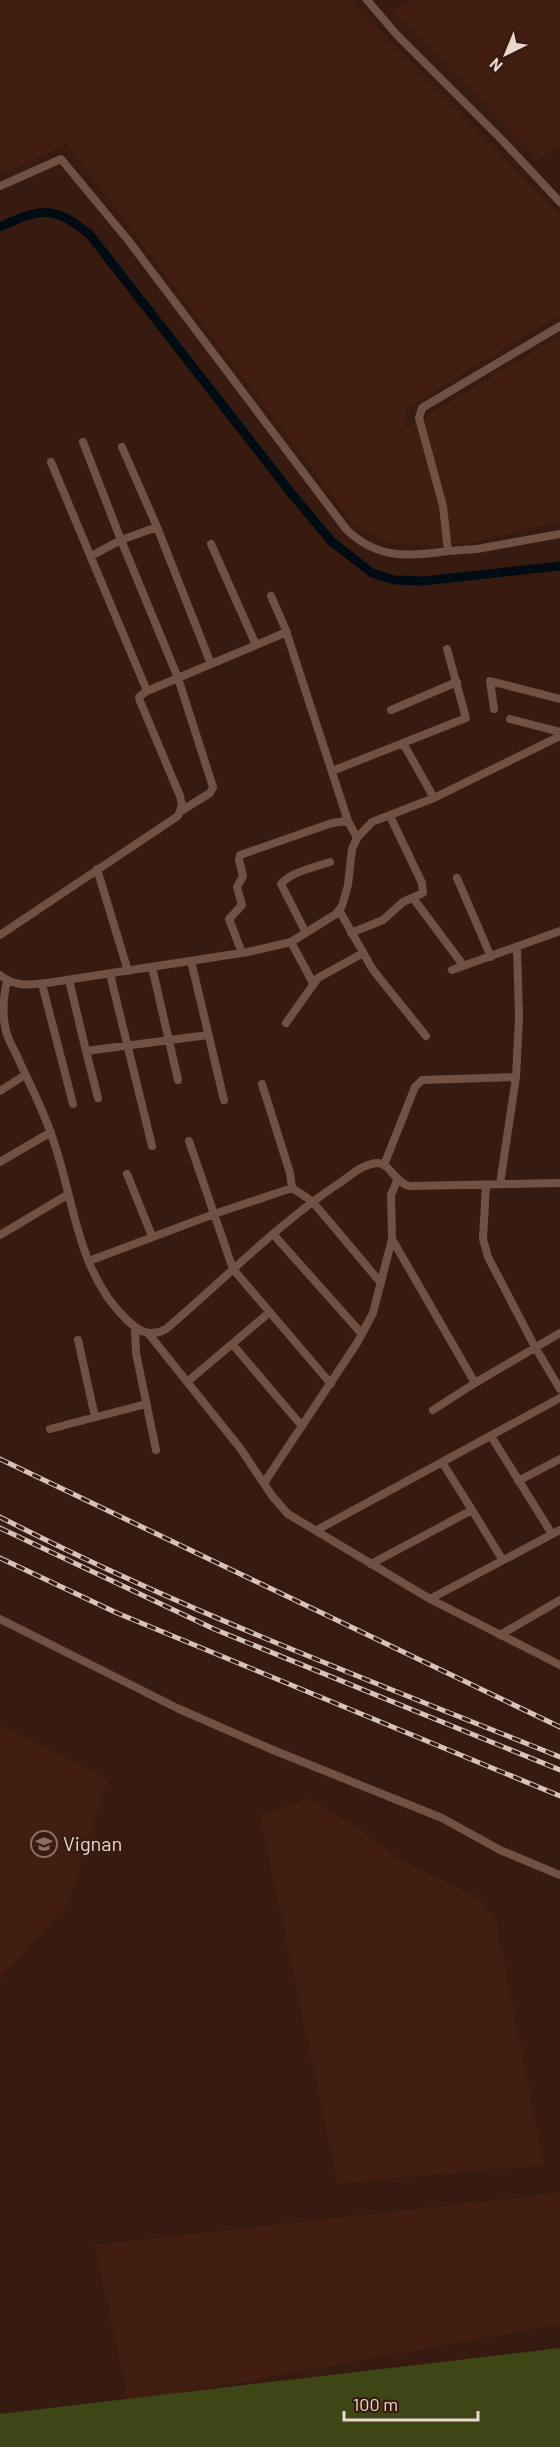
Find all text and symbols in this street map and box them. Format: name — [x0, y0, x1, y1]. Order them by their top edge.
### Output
north arrow — [476, 24, 536, 84]
text: N — [485, 55, 506, 76]
school or university icon: Vignan — [29, 1829, 59, 1859]
place label: Vignan — [63, 1831, 122, 1855]
scale bar — [344, 2384, 478, 2422]
text: 100 m — [353, 2393, 398, 2415]

